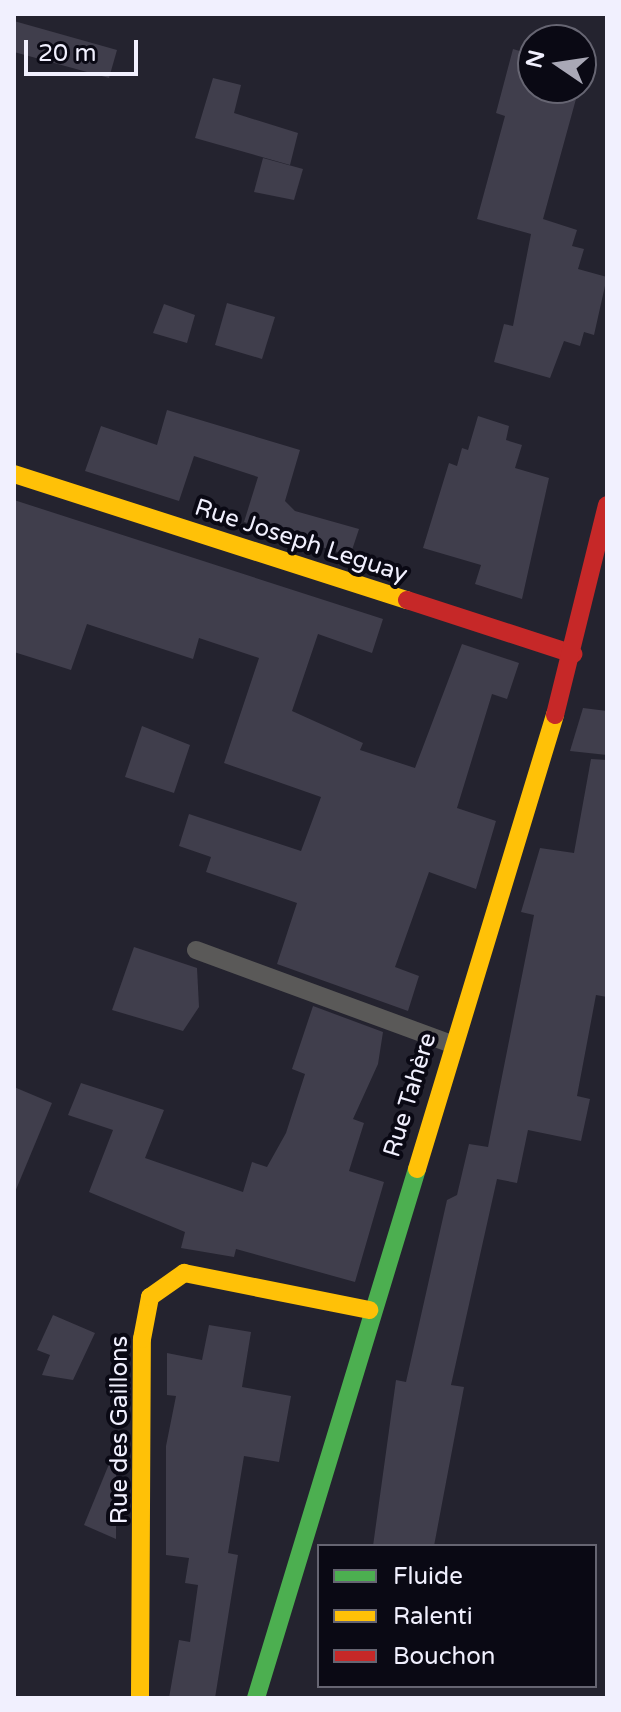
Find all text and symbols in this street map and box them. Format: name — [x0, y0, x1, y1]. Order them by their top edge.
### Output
scale bar — [28, 24, 142, 74]
north arrow — [517, 24, 597, 104]
text: 20 m — [38, 39, 96, 68]
text: N — [521, 48, 550, 71]
street label: Rue Joseph Leguay — [191, 493, 411, 589]
street label: Rue Tahère — [377, 1029, 443, 1161]
street label: Rue des Gaillons — [106, 1336, 134, 1524]
legend — [317, 1544, 597, 1688]
text: Fluide — [393, 1562, 463, 1591]
text: Ralenti — [393, 1602, 473, 1631]
text: Bouchon — [393, 1642, 495, 1671]

